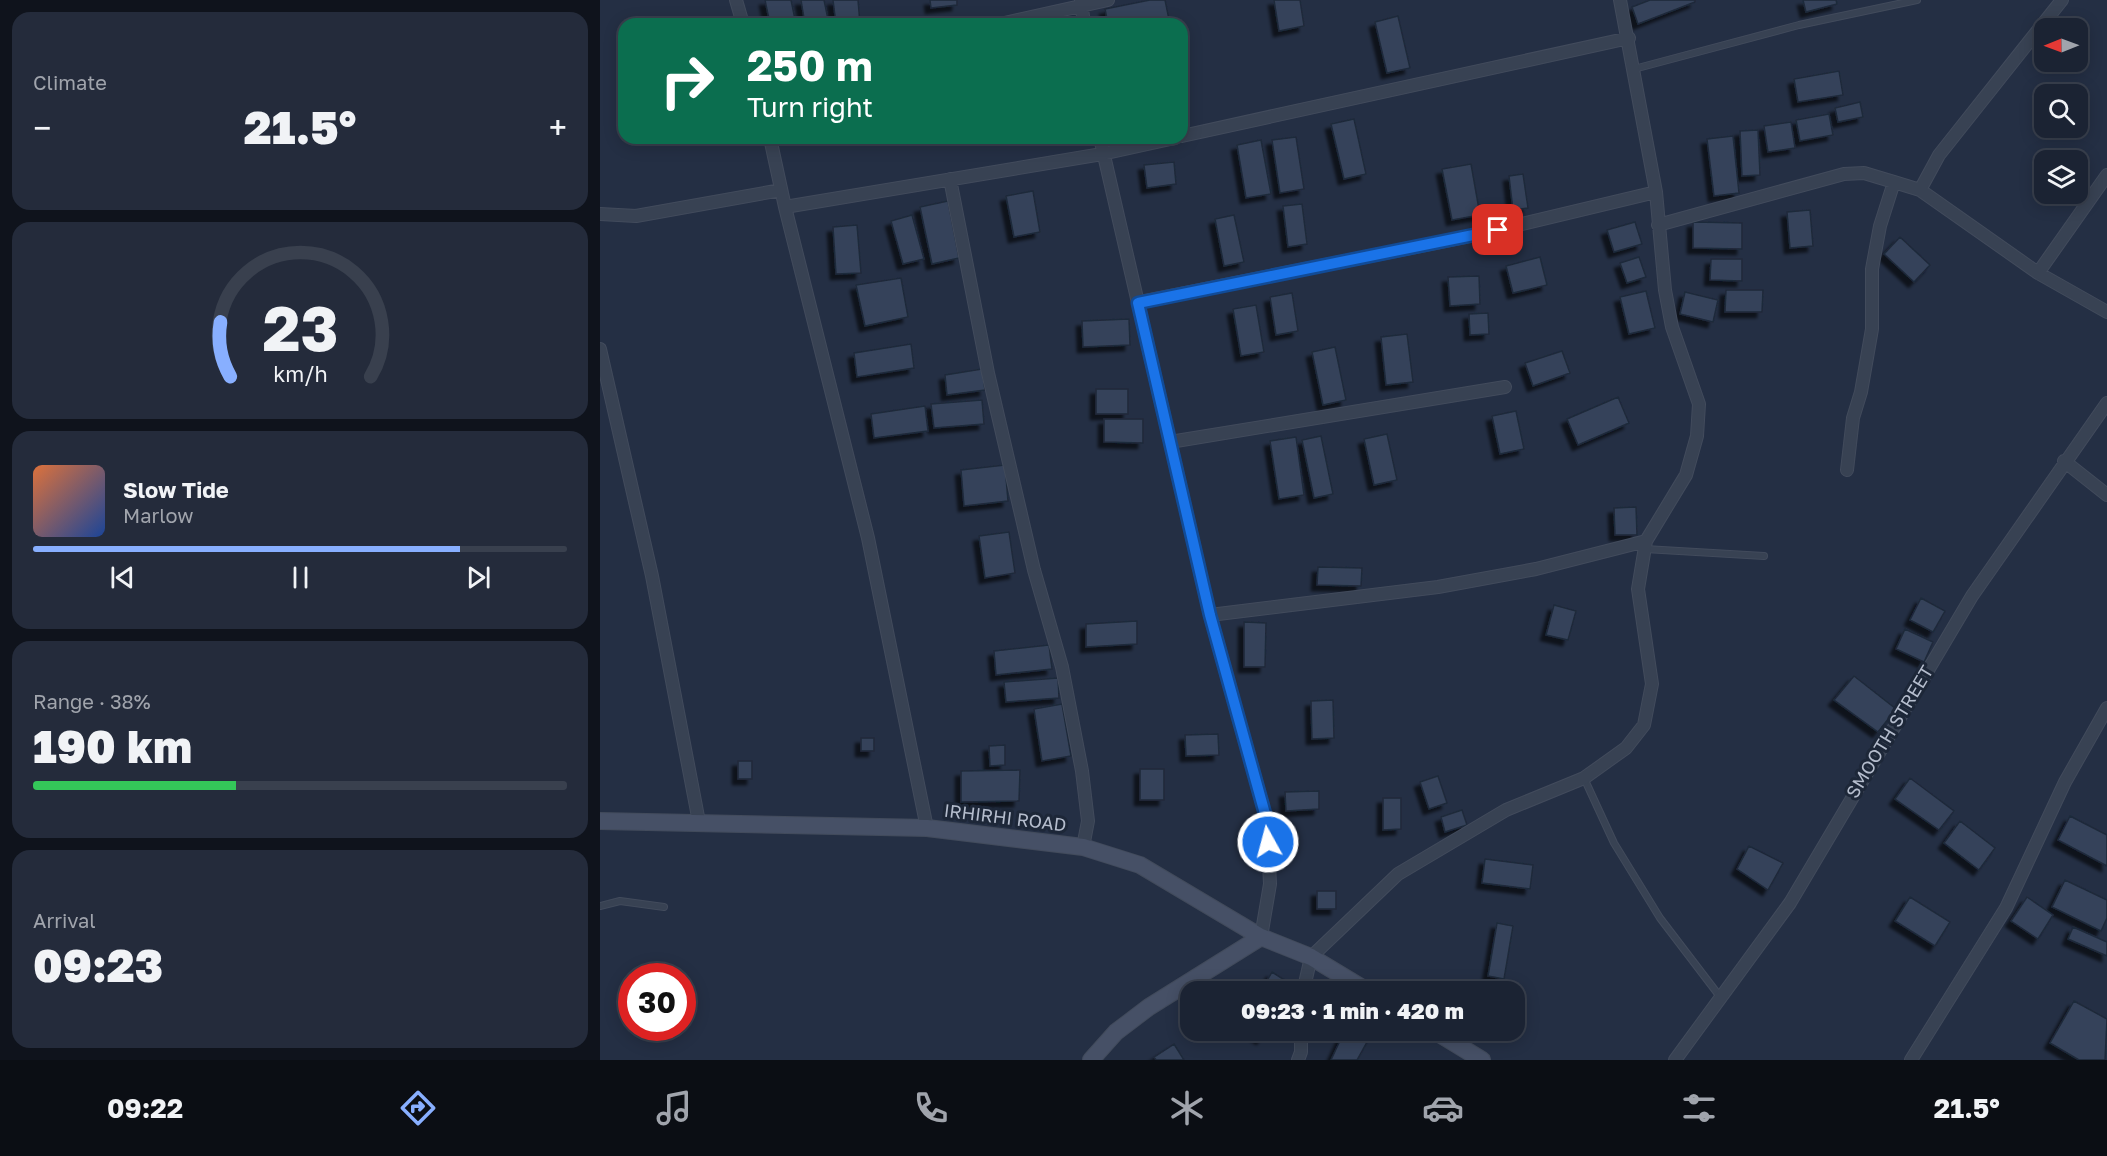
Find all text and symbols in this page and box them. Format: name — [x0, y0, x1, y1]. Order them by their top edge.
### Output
north arrow — [2034, 18, 2088, 72]
map controls — [2034, 18, 2088, 204]
text: 250 m — [747, 40, 873, 90]
icon: right — [648, 42, 726, 120]
text: Climate — [33, 70, 107, 94]
button: search — [2034, 84, 2088, 138]
text: Turn right — [747, 91, 873, 123]
text: 21.5° — [244, 100, 356, 154]
text: − — [33, 108, 51, 147]
text: + — [549, 108, 567, 147]
button: layers — [2034, 150, 2088, 204]
pin — [1472, 204, 1523, 255]
icon: arrive — [1481, 213, 1514, 246]
text: 23 — [262, 291, 338, 366]
text: km/h — [273, 362, 327, 388]
text: Slow Tide — [123, 476, 229, 503]
text: Marlow — [123, 503, 194, 527]
icon: previous — [106, 561, 139, 594]
icon: pause — [284, 561, 317, 594]
icon: next — [462, 561, 495, 594]
street label: SMOOTH STREET — [1841, 661, 1937, 802]
text: Range · 38% — [33, 689, 151, 713]
text: 190 km — [33, 719, 192, 773]
street label: IRHIRHI ROAD — [943, 799, 1068, 835]
position arrow — [1236, 810, 1300, 874]
text: Arrival — [33, 908, 96, 932]
text: 09:23 — [33, 938, 163, 992]
speed limit sign: 30 — [618, 963, 696, 1041]
text: 09:23 · 1 min · 420 m — [1241, 997, 1464, 1024]
icon: directions — [397, 1087, 439, 1129]
icon: music — [653, 1087, 695, 1129]
icon: phone — [910, 1087, 952, 1129]
icon: climate — [1166, 1087, 1208, 1129]
icon: car — [1422, 1087, 1464, 1129]
icon: filters — [1678, 1087, 1720, 1129]
text: 09:22 — [107, 1092, 183, 1124]
text: 21.5° — [1934, 1092, 2000, 1124]

